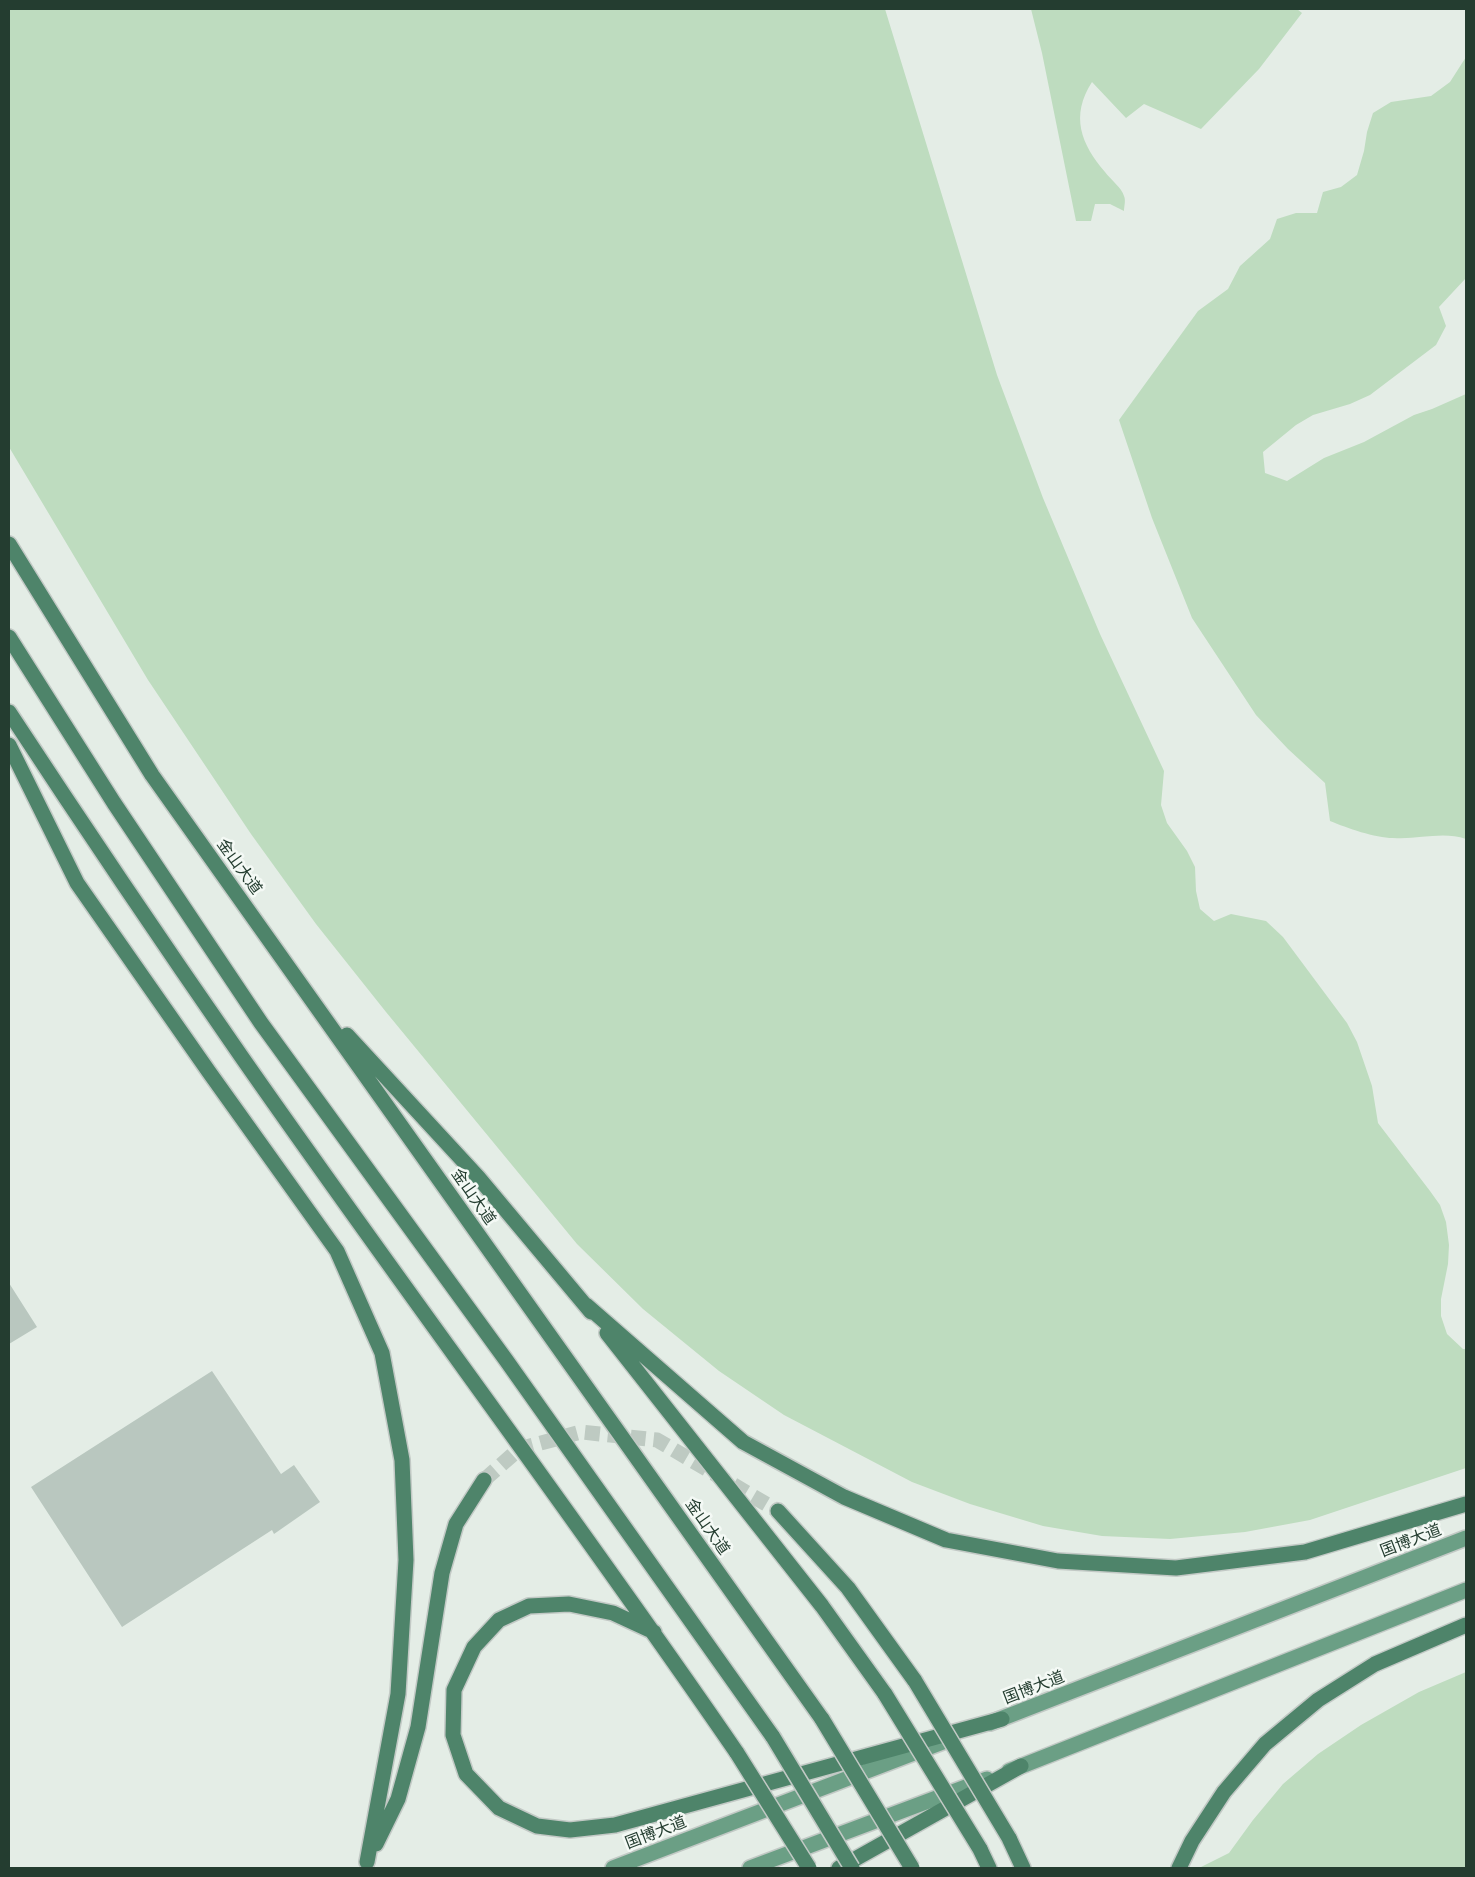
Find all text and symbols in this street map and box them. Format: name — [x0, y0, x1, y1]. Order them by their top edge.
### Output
street label: 金山大道 — [212, 835, 266, 899]
street label: 金山大道 — [447, 1165, 499, 1229]
street label: 金山大道 — [681, 1495, 733, 1559]
street label: 国博大道 — [1378, 1521, 1444, 1561]
street label: 国博大道 — [1001, 1668, 1067, 1708]
street label: 国博大道 — [623, 1813, 689, 1853]

